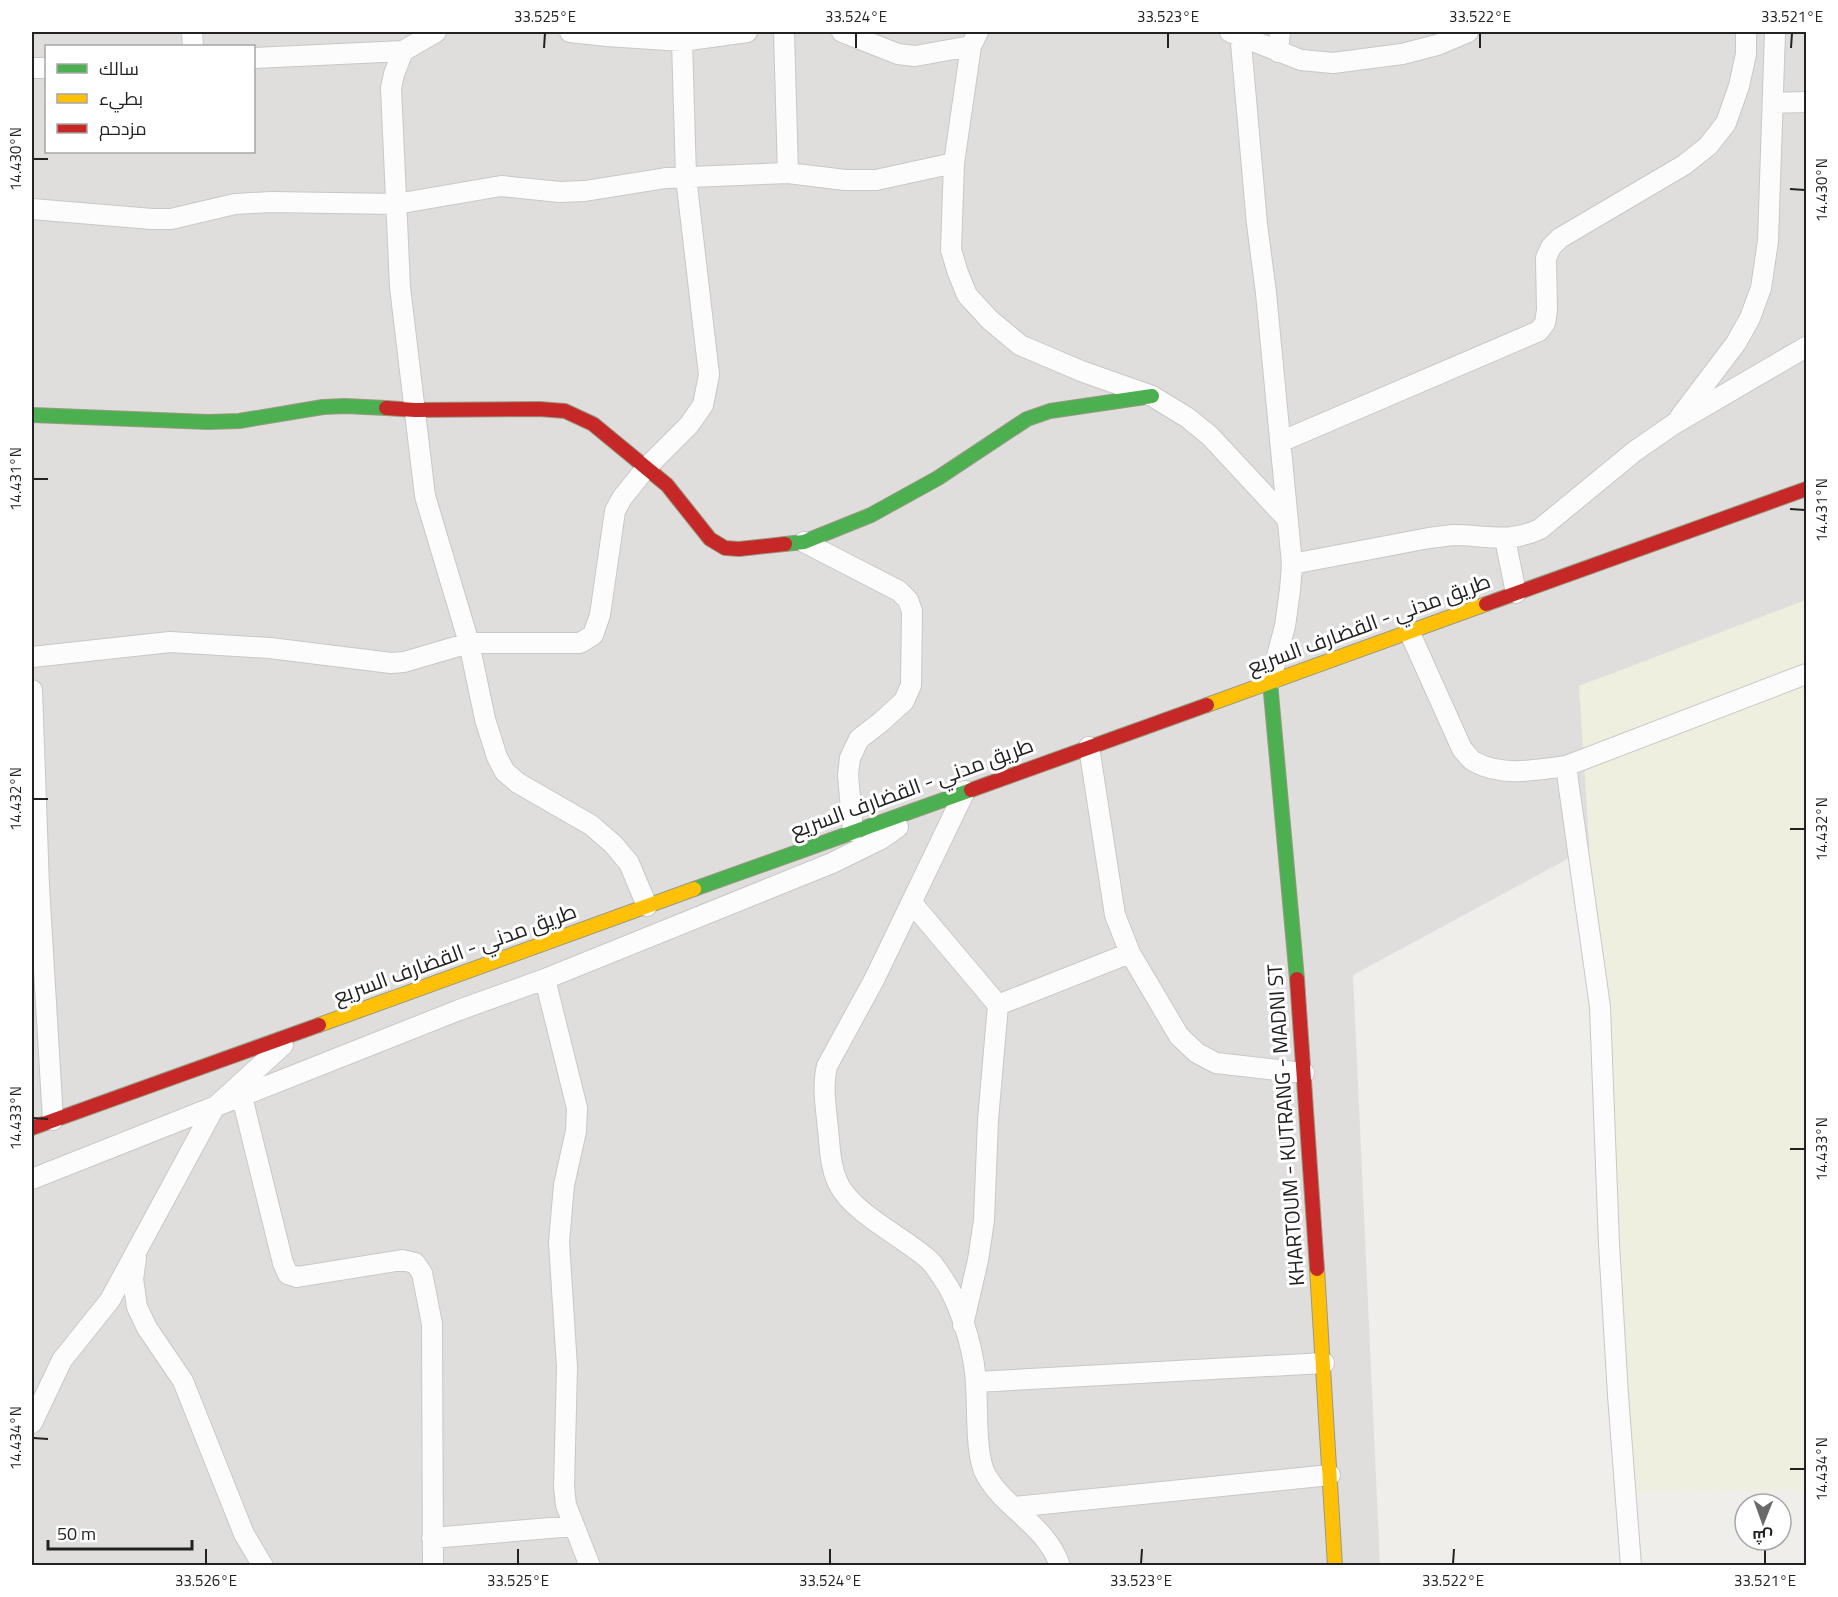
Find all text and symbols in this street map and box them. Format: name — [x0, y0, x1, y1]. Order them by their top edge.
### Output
text: 33.525°E — [514, 5, 576, 28]
text: 33.524°E — [825, 5, 887, 28]
text: 33.523°E — [1137, 5, 1199, 28]
text: 33.522°E — [1449, 5, 1511, 28]
text: 33.521°E — [1761, 5, 1823, 28]
legend — [45, 45, 255, 153]
text: سالك — [99, 55, 139, 82]
text: بطيء — [99, 85, 143, 113]
text: مزدحم — [99, 115, 147, 142]
text: 14.430°N — [4, 127, 27, 191]
text: 14.430°N — [1810, 158, 1833, 222]
text: 14.431°N — [4, 447, 27, 511]
text: 14.431°N — [1810, 478, 1833, 542]
street label: طريق مدني - القضارف السريع — [1243, 564, 1495, 683]
street label: طريق مدني - القضارف السريع — [786, 728, 1038, 847]
text: 14.432°N — [4, 767, 27, 831]
text: 14.432°N — [1810, 797, 1833, 861]
street label: طريق مدني - القضارف السريع — [329, 894, 581, 1013]
street label: KHARTOUM - KUTRANG - MADNI ST — [1258, 963, 1312, 1287]
text: 14.433°N — [4, 1086, 27, 1150]
text: 14.433°N — [1810, 1117, 1833, 1181]
text: 14.434°N — [4, 1406, 27, 1470]
text: 14.434°N — [1810, 1437, 1833, 1501]
north arrow — [1733, 1492, 1793, 1552]
scale bar — [48, 1513, 192, 1551]
text: 50 m — [57, 1520, 96, 1547]
text: ش — [1752, 1525, 1773, 1549]
text: 33.526°E — [175, 1569, 237, 1592]
text: 33.525°E — [487, 1569, 549, 1592]
text: 33.524°E — [799, 1569, 861, 1592]
text: 33.523°E — [1110, 1569, 1172, 1592]
text: 33.522°E — [1422, 1569, 1484, 1592]
text: 33.521°E — [1734, 1569, 1796, 1592]

